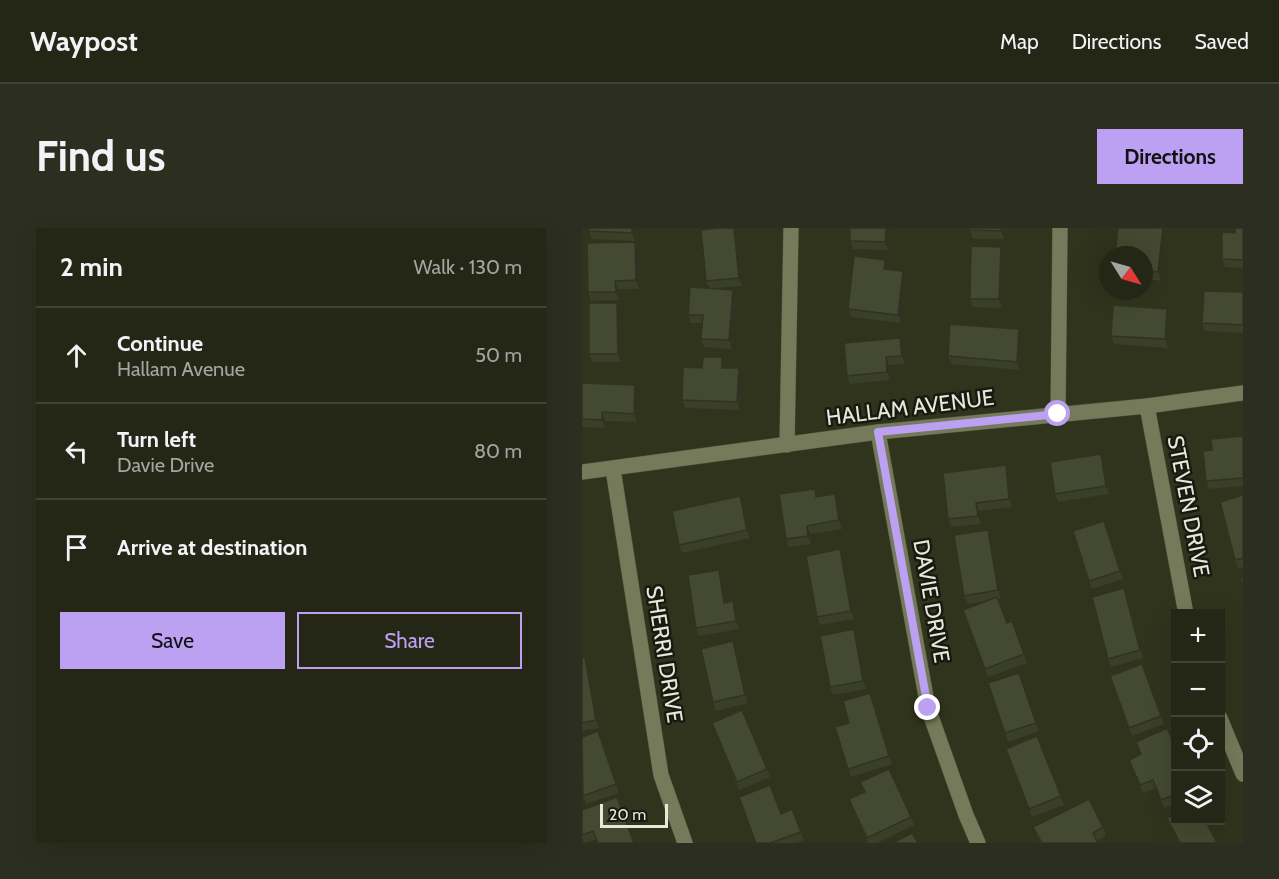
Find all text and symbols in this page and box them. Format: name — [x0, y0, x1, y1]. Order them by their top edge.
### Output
text: Waypost — [30, 24, 138, 58]
text: Map — [1000, 29, 1039, 54]
text: Directions — [1072, 29, 1161, 54]
text: Saved — [1194, 29, 1249, 54]
button: Directions — [1097, 129, 1243, 184]
text: Find us — [36, 130, 165, 182]
north arrow — [1099, 246, 1153, 300]
text: 2 min — [60, 251, 123, 283]
text: Walk · 130 m — [414, 255, 522, 279]
text: Continue — [117, 330, 203, 357]
icon: ahead — [60, 339, 93, 372]
text: 50 m — [475, 343, 522, 367]
text: Hallam Avenue — [117, 357, 245, 381]
street label: HALLAM AVENUE — [824, 384, 996, 431]
route start — [1044, 400, 1070, 426]
text: Turn left — [117, 426, 196, 453]
street label: STEVEN DRIVE — [1162, 433, 1215, 579]
icon: left — [60, 435, 93, 468]
text: 80 m — [474, 439, 522, 463]
text: Davie Drive — [117, 453, 214, 477]
icon: arrive — [60, 531, 93, 564]
text: Arrive at destination — [117, 534, 307, 561]
street label: DAVIE DRIVE — [907, 537, 956, 665]
street label: SHERRI DRIVE — [640, 584, 689, 724]
map controls — [1171, 609, 1225, 825]
button: + — [1171, 609, 1225, 663]
button: Save — [60, 612, 285, 669]
button: Share — [297, 612, 522, 669]
button: − — [1171, 663, 1225, 717]
route end — [914, 694, 940, 720]
button: locate — [1171, 717, 1225, 771]
button: layers — [1171, 771, 1225, 825]
scale bar — [600, 801, 668, 828]
text: 20 m — [609, 805, 646, 824]

